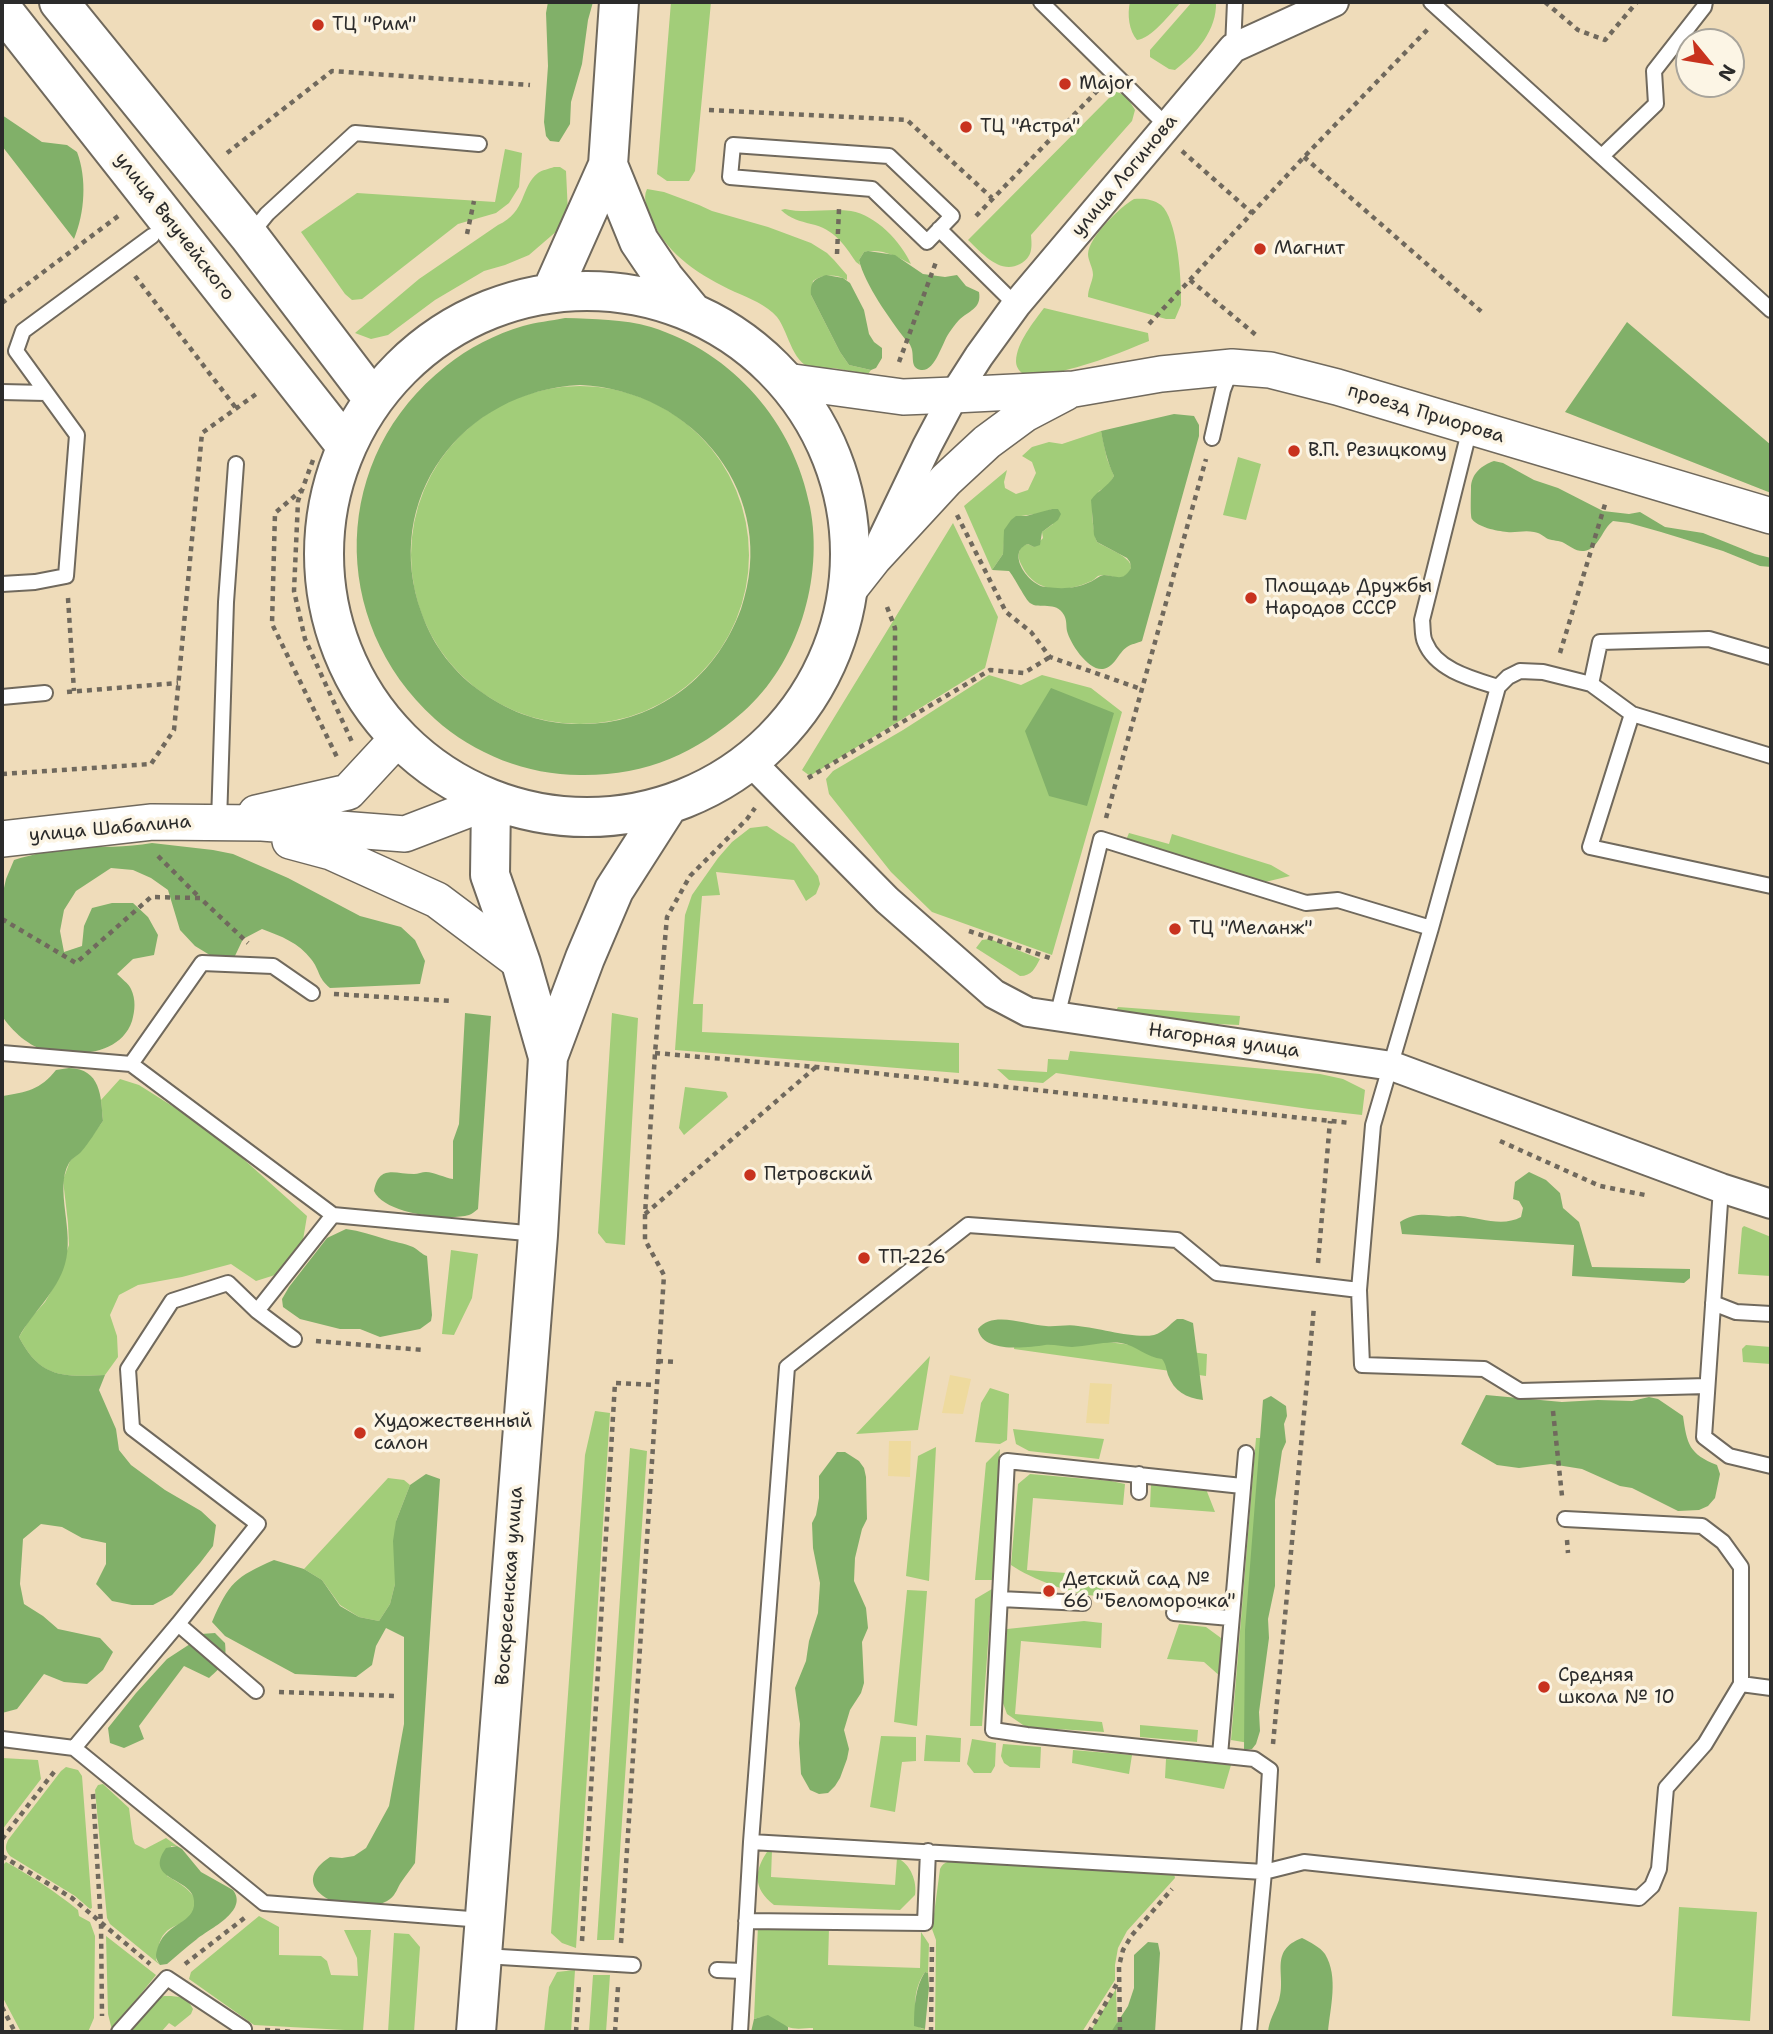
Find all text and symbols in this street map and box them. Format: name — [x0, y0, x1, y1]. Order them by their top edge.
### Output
place label: ТЦ "Рим" — [332, 14, 417, 36]
marker: ТЦ "Рим" — [310, 17, 326, 33]
north arrow — [1675, 28, 1745, 98]
text: N — [1712, 60, 1741, 86]
place label: Major — [1079, 73, 1134, 95]
marker: Major — [1057, 76, 1073, 92]
street label: улица Логинова — [1067, 110, 1183, 242]
place label: ТЦ "Астра" — [980, 116, 1080, 138]
marker: ТЦ "Астра" — [958, 119, 974, 135]
street label: улица Выучейского — [109, 148, 239, 306]
place label: Магнит — [1274, 238, 1345, 260]
marker: Магнит — [1252, 241, 1268, 257]
street label: проезд Приорова — [1345, 379, 1507, 449]
place label: В.П. Резицкому — [1308, 440, 1447, 462]
marker: В.П. Резицкому — [1286, 443, 1302, 459]
place label: Площадь Дружбы Народов СССР — [1265, 576, 1432, 620]
marker: Площадь Дружбы Народов СССР — [1243, 590, 1259, 606]
street label: улица Шабалина — [28, 811, 192, 847]
place label: ТЦ "Меланж" — [1189, 918, 1313, 940]
marker: ТЦ "Меланж" — [1167, 921, 1183, 937]
street label: Нагорная улица — [1147, 1019, 1301, 1063]
place label: Петровский — [764, 1164, 873, 1186]
marker: Петровский — [742, 1167, 758, 1183]
place label: ТП-226 — [878, 1247, 946, 1269]
marker: ТП-226 — [856, 1250, 872, 1266]
place label: Художественный салон — [374, 1411, 532, 1455]
marker: Художественный салон — [352, 1425, 368, 1441]
street label: Воскресенская улица — [492, 1486, 528, 1686]
place label: Детский сад № 66 "Беломорочка" — [1063, 1569, 1236, 1613]
marker: Детский сад № 66 "Беломорочка" — [1041, 1583, 1057, 1599]
place label: Средняя школа № 10 — [1558, 1665, 1675, 1709]
marker: Средняя школа № 10 — [1536, 1679, 1552, 1695]

